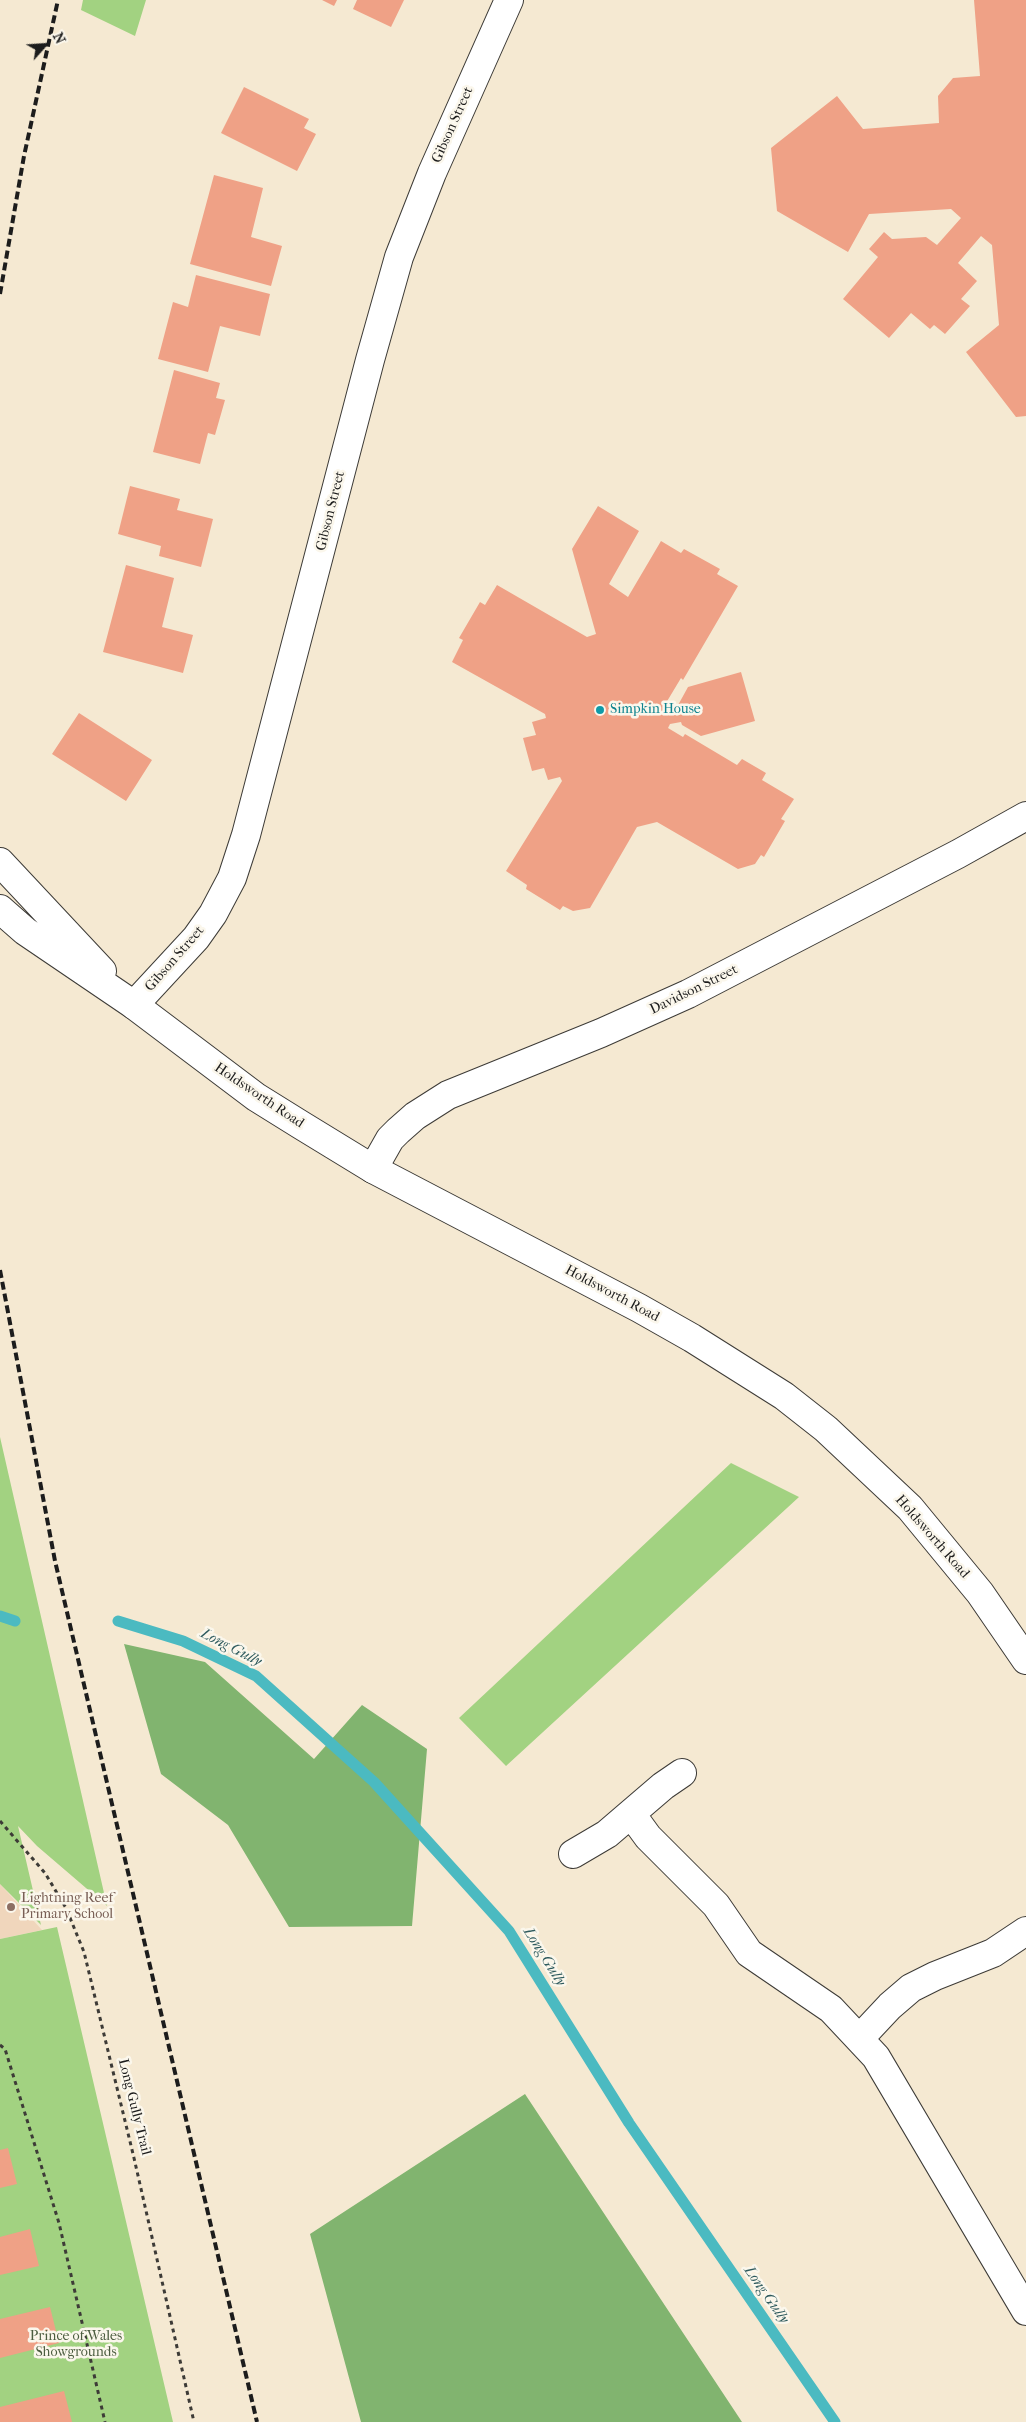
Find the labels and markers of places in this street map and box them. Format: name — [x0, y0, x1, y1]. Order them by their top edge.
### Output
place label: Simpkin House — [610, 702, 701, 718]
marker: Simpkin House — [594, 704, 606, 716]
place label: Lightning Reef Primary School — [21, 1891, 113, 1924]
marker: Lightning Reef Primary School — [5, 1901, 17, 1913]

